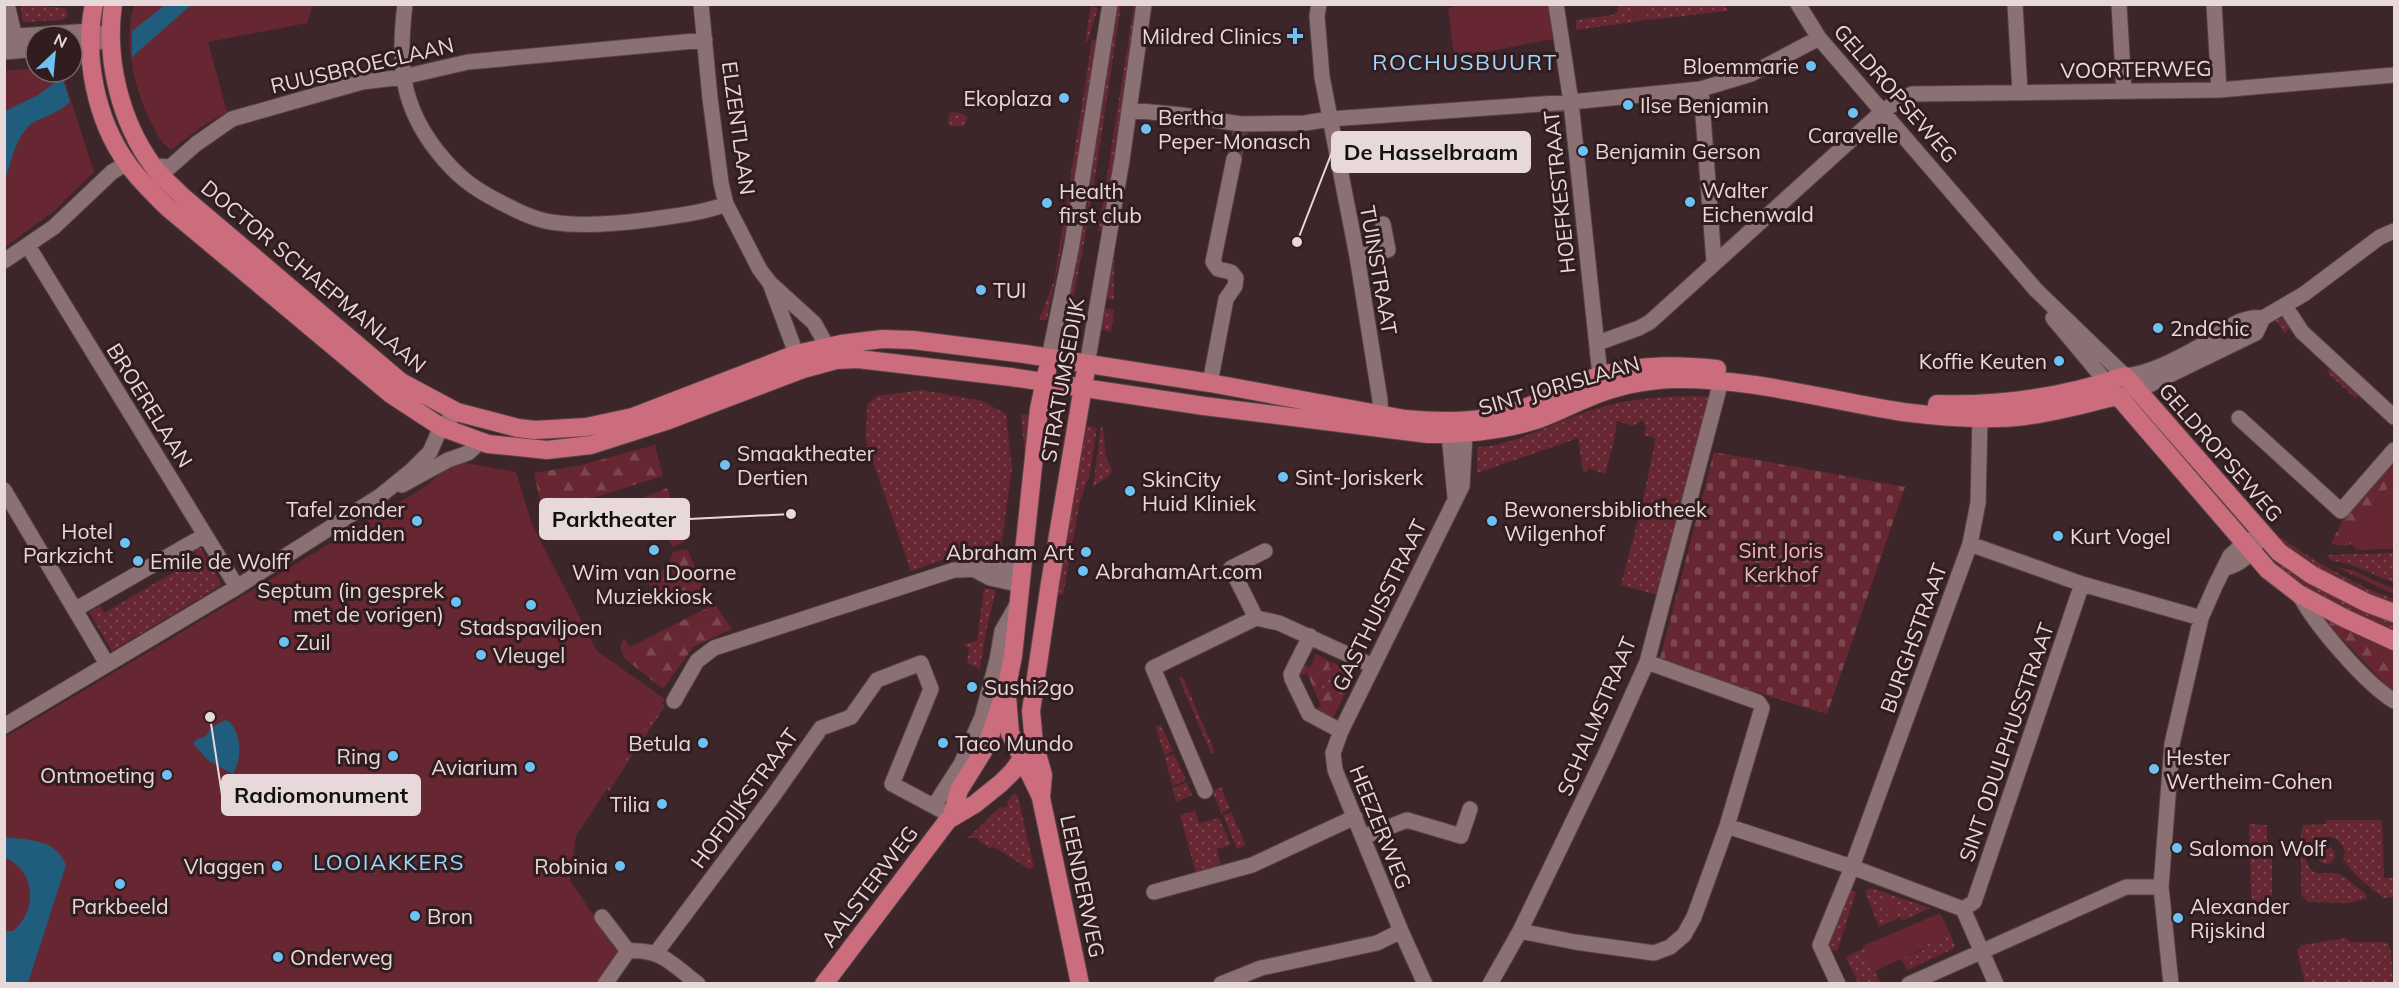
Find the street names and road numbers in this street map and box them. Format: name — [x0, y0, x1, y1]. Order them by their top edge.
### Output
street label: GELDROPSEWEG — [1829, 18, 1963, 168]
street label: RUUSBROECLAAN — [268, 31, 456, 99]
street label: VOORTERWEG — [2060, 55, 2212, 83]
street label: ELZENTLAAN — [717, 60, 761, 196]
street label: HOEFKESTRAAT — [1537, 109, 1580, 275]
street label: DOCTOR SCHAEPMANLAAN — [196, 174, 432, 378]
street label: TUINSTRAAT — [1355, 203, 1403, 337]
street label: STRATUMSEDIJK — [1035, 295, 1089, 464]
street label: BROERELAAN — [101, 338, 199, 472]
street label: SINT JORISLAAN — [1476, 350, 1642, 420]
street label: GELDROPSEWEG — [2154, 377, 2288, 527]
street label: GASTHUISSTRAAT — [1326, 515, 1432, 695]
street label: BURGHSTRAAT — [1874, 559, 1952, 716]
street label: SINT ODULPHUSSTRAAT — [1953, 619, 2059, 865]
street label: SCHALMSTRAAT — [1551, 632, 1641, 799]
street label: HOFDIJKSTRAAT — [685, 723, 804, 873]
street label: HEEZERWEG — [1344, 761, 1418, 893]
street label: LEENDERWEG — [1055, 812, 1111, 960]
street label: AALSTERWEG — [815, 820, 923, 952]

